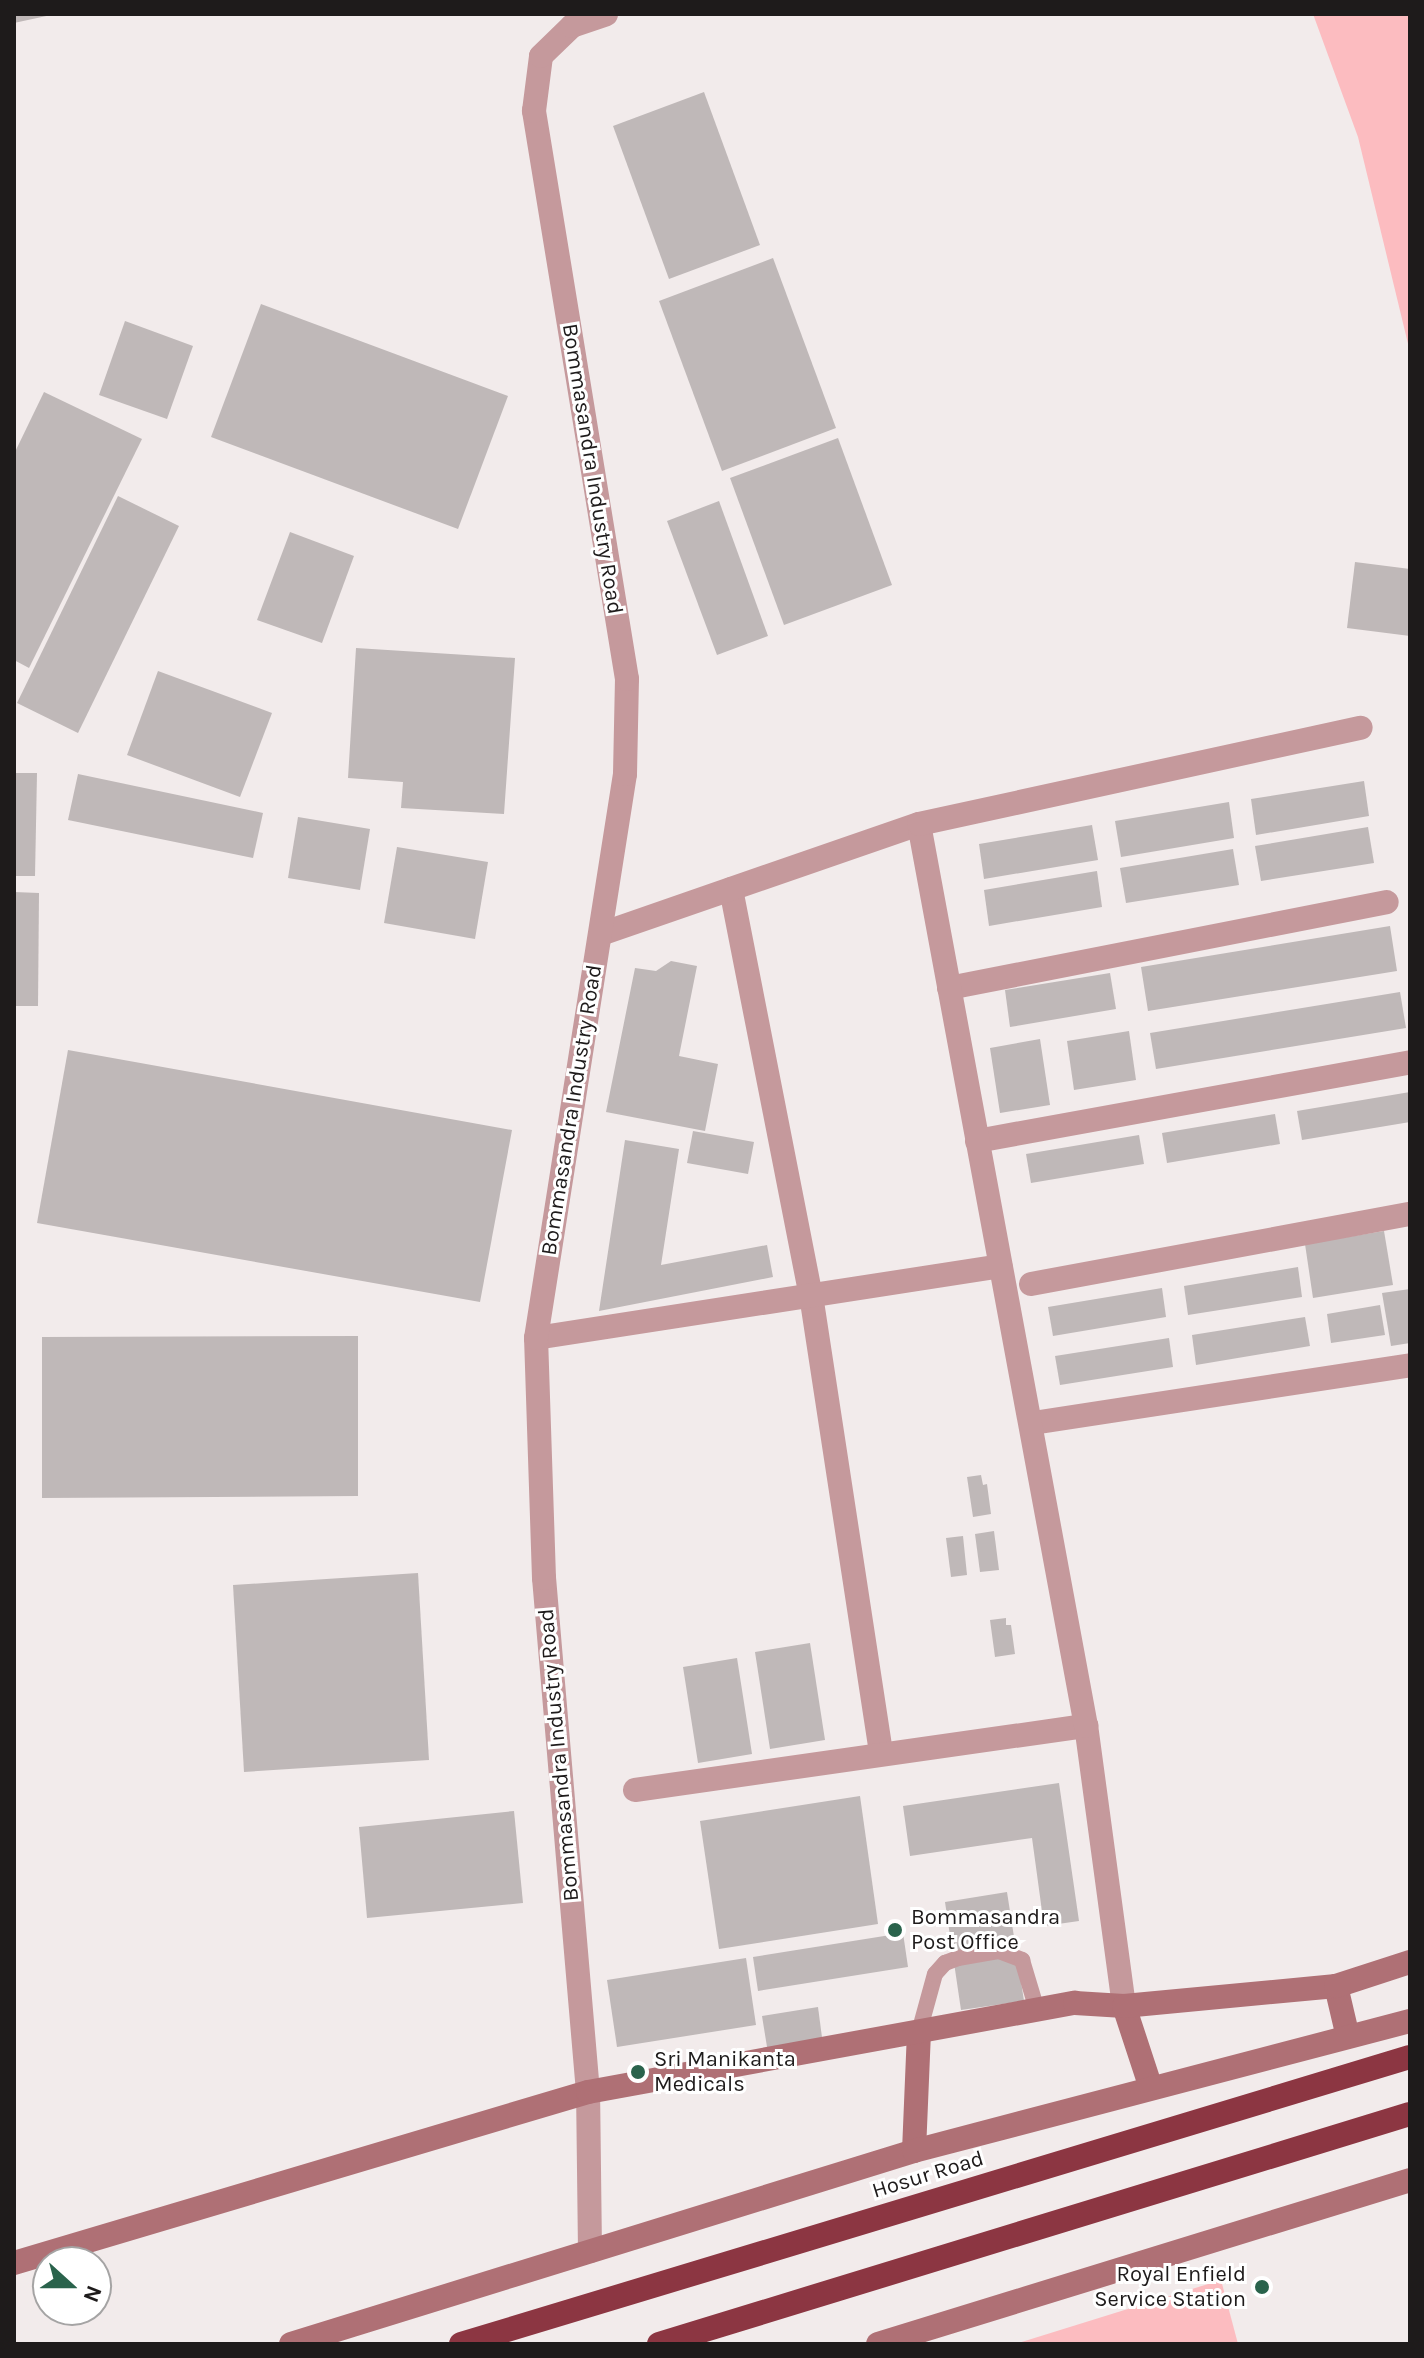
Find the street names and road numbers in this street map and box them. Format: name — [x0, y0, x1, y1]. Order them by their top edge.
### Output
street label: Bommasandra Industry Road — [556, 322, 628, 616]
street label: Bommasandra Industry Road — [536, 963, 608, 1257]
street label: Bommasandra Industry Road — [533, 1607, 585, 1903]
street label: Hosur Road — [869, 2146, 987, 2204]

